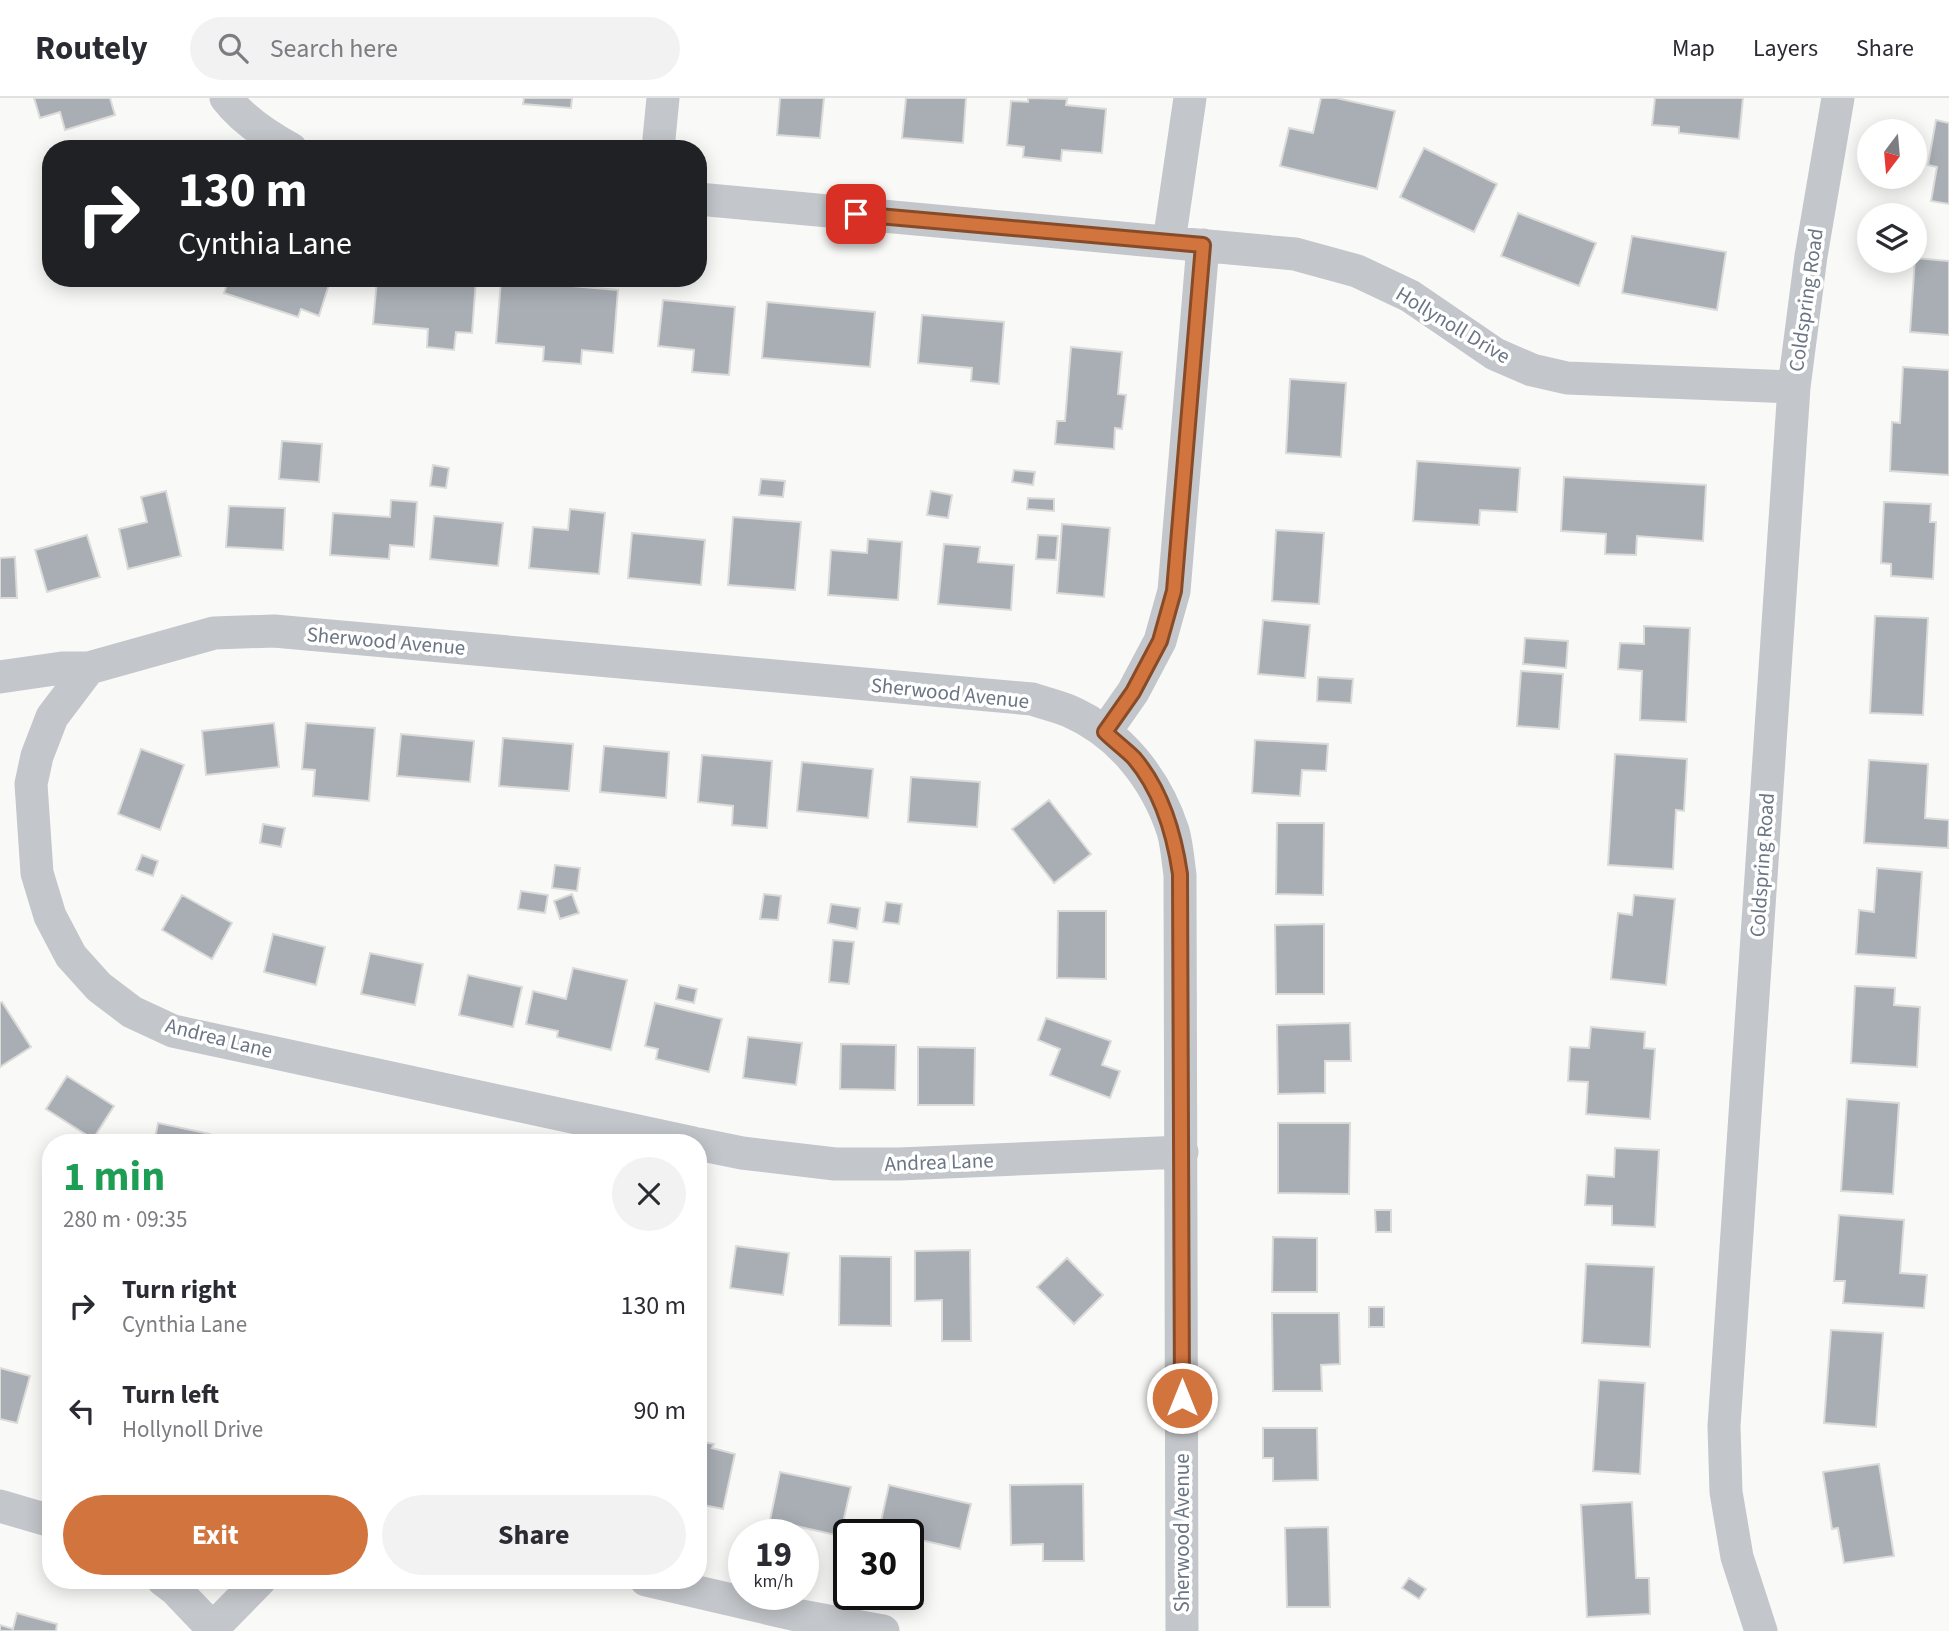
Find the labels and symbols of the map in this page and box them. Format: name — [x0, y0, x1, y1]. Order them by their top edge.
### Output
north arrow — [1857, 119, 1927, 189]
pin — [826, 184, 886, 244]
street label: Coldspring Road — [1781, 226, 1831, 374]
street label: Hollynoll Drive — [1390, 279, 1516, 371]
street label: Sherwood Avenue — [305, 619, 467, 663]
street label: Sherwood Avenue — [869, 670, 1031, 716]
street label: Coldspring Road — [1742, 792, 1782, 938]
street label: Andrea Lane — [162, 1010, 276, 1066]
street label: Andrea Lane — [884, 1145, 994, 1179]
position arrow — [1145, 1361, 1219, 1435]
street label: Sherwood Avenue — [1167, 1453, 1197, 1613]
speed limit sign: 30 — [833, 1519, 924, 1610]

